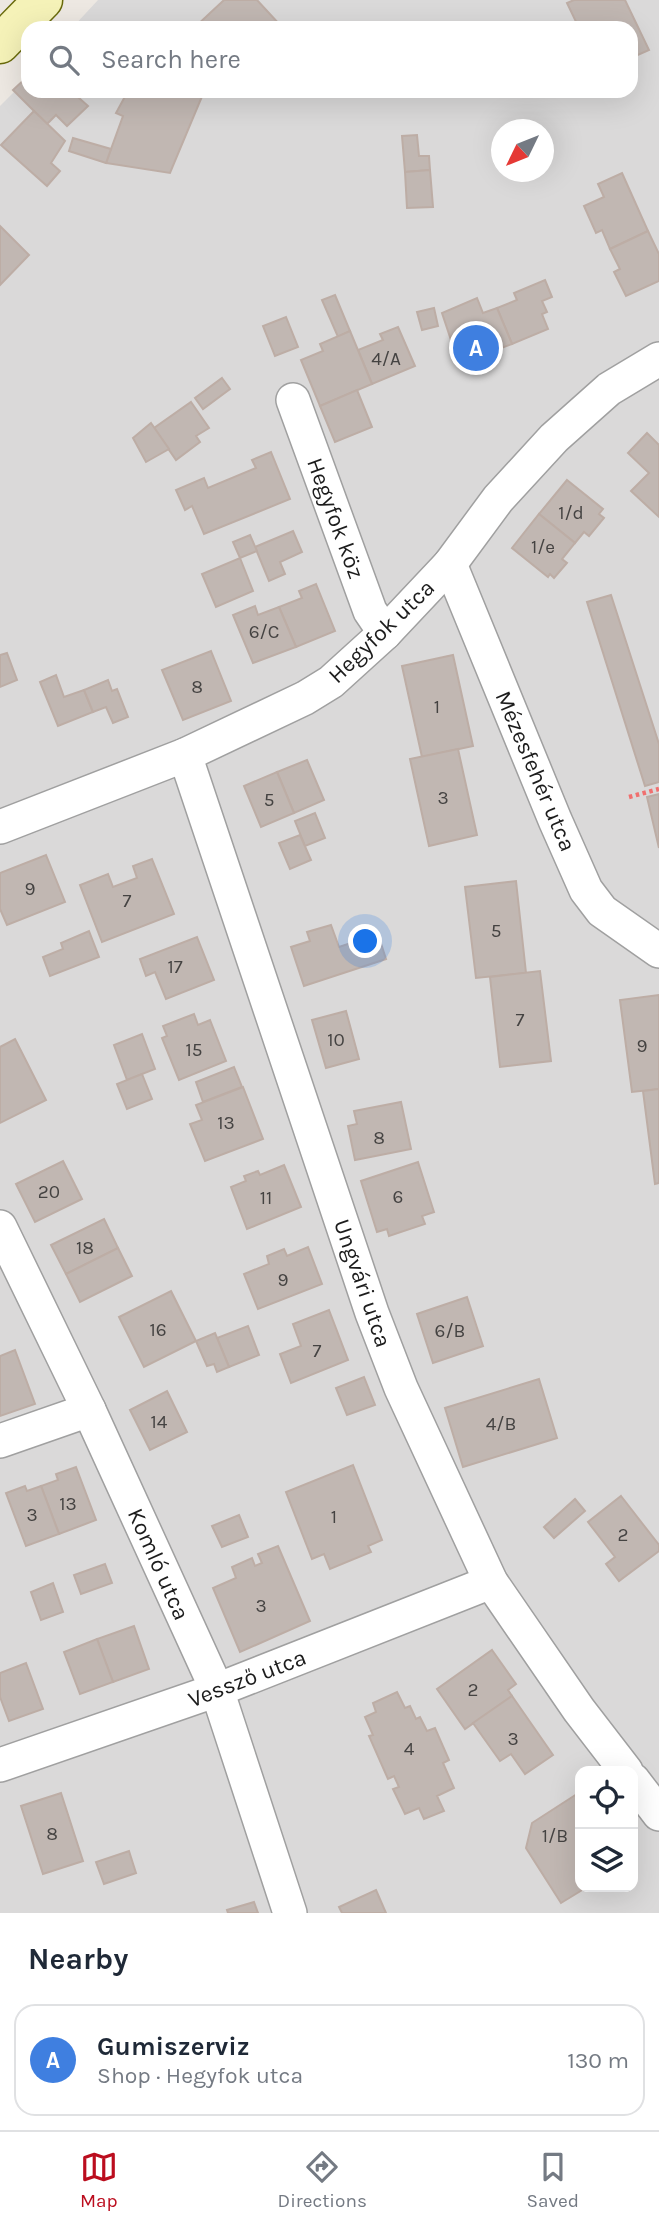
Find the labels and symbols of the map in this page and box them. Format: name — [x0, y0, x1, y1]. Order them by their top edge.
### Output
north arrow — [491, 119, 554, 182]
pin: A — [453, 322, 499, 374]
house number: 4/A — [371, 348, 401, 370]
street label: Hegyfok köz — [301, 454, 370, 582]
house number: 1/d — [558, 502, 584, 524]
house number: 1/e — [531, 536, 555, 558]
street label: Hegyfok utca — [323, 574, 440, 689]
house number: 6/C — [249, 621, 279, 643]
house number: 8 — [191, 676, 203, 698]
street label: Mézesfehér utca — [490, 687, 582, 856]
house number: 1 — [434, 696, 440, 718]
house number: 3 — [437, 787, 449, 809]
house number: 5 — [264, 789, 274, 811]
house number: 9 — [24, 878, 36, 900]
house number: 7 — [123, 890, 132, 912]
house number: 5 — [491, 920, 501, 942]
your location — [348, 924, 382, 958]
house number: 17 — [167, 956, 183, 978]
house number: 7 — [516, 1009, 525, 1031]
house number: 10 — [327, 1029, 345, 1051]
house number: 9 — [636, 1035, 648, 1057]
house number: 15 — [185, 1039, 203, 1061]
house number: 13 — [217, 1112, 235, 1134]
house number: 8 — [373, 1127, 385, 1149]
house number: 20 — [38, 1181, 60, 1203]
house number: 6 — [393, 1186, 403, 1208]
house number: 11 — [260, 1187, 272, 1209]
street label: Ungvári utca — [328, 1215, 397, 1351]
house number: 18 — [76, 1237, 94, 1259]
house number: 9 — [277, 1269, 289, 1291]
house number: 16 — [149, 1319, 167, 1341]
house number: 6/B — [435, 1320, 465, 1342]
house number: 7 — [313, 1340, 322, 1362]
house number: 14 — [151, 1411, 168, 1433]
house number: 4/B — [486, 1413, 516, 1435]
house number: 13 — [59, 1493, 77, 1515]
house number: 3 — [26, 1504, 38, 1526]
street label: Komló utca — [122, 1504, 195, 1624]
house number: 1 — [331, 1506, 337, 1528]
house number: 2 — [617, 1524, 629, 1546]
house number: 3 — [255, 1595, 267, 1617]
street label: Vessző utca — [184, 1644, 310, 1713]
house number: 2 — [467, 1679, 479, 1701]
house number: 3 — [507, 1728, 519, 1750]
house number: 4 — [404, 1738, 415, 1760]
house number: 8 — [46, 1823, 58, 1845]
house number: 1/B — [542, 1825, 568, 1847]

